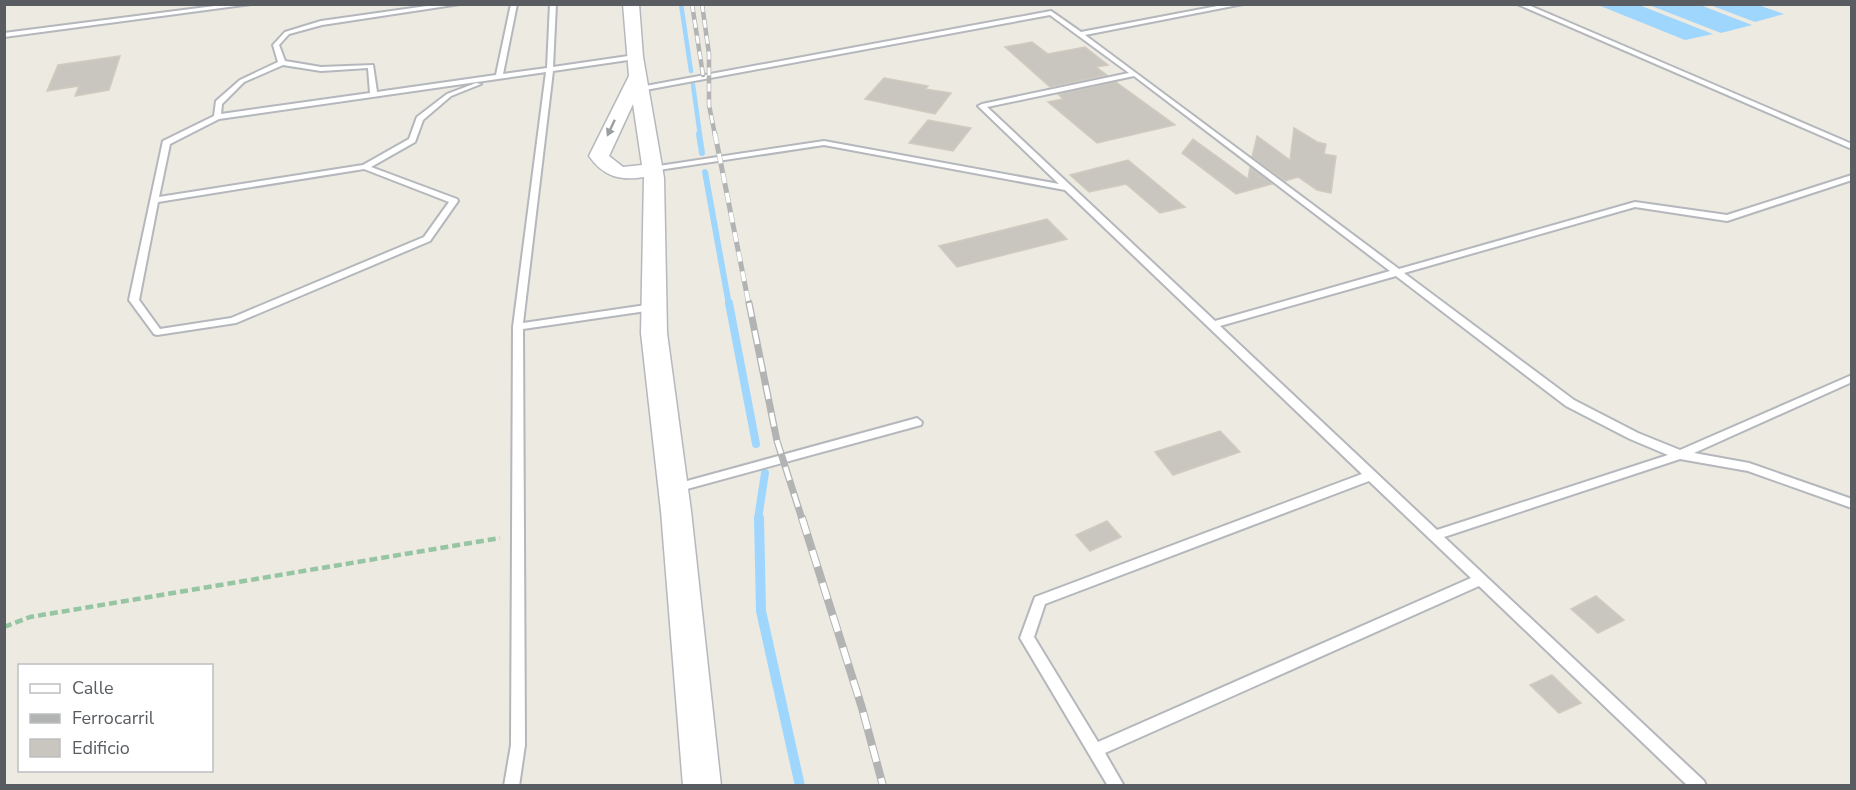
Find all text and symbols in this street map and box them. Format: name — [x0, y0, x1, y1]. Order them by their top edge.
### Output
one-way arrow — [607, 120, 616, 137]
legend — [18, 664, 213, 772]
text: Calle — [72, 676, 114, 700]
text: Ferrocarril — [72, 706, 155, 730]
text: Edificio — [72, 736, 130, 760]

